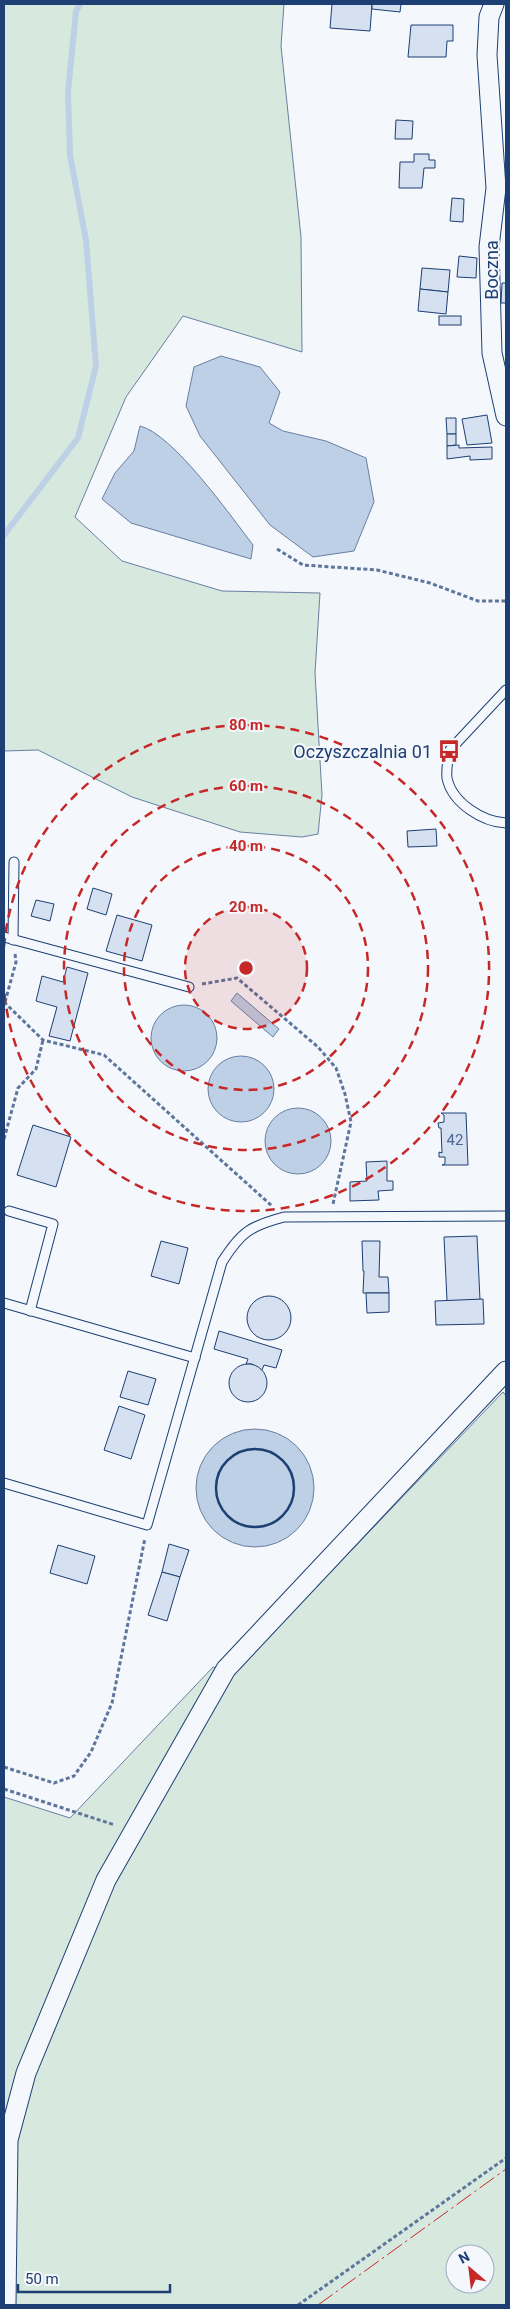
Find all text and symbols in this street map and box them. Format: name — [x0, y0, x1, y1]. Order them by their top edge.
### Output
street label: Boczna — [481, 240, 502, 300]
text: 80 m — [229, 716, 263, 734]
bus stop icon: Oczyszczalnia 01 — [436, 738, 462, 764]
place label: Oczyszczalnia 01 — [293, 741, 432, 762]
text: 60 m — [229, 777, 263, 795]
text: 40 m — [229, 837, 263, 855]
text: 20 m — [229, 898, 263, 916]
centre of rings — [237, 959, 255, 977]
house number: 42 — [447, 1131, 463, 1149]
north arrow — [445, 2244, 495, 2294]
text: N — [456, 2248, 472, 2267]
scale bar — [18, 2262, 170, 2294]
text: 50 m — [25, 2270, 59, 2288]

